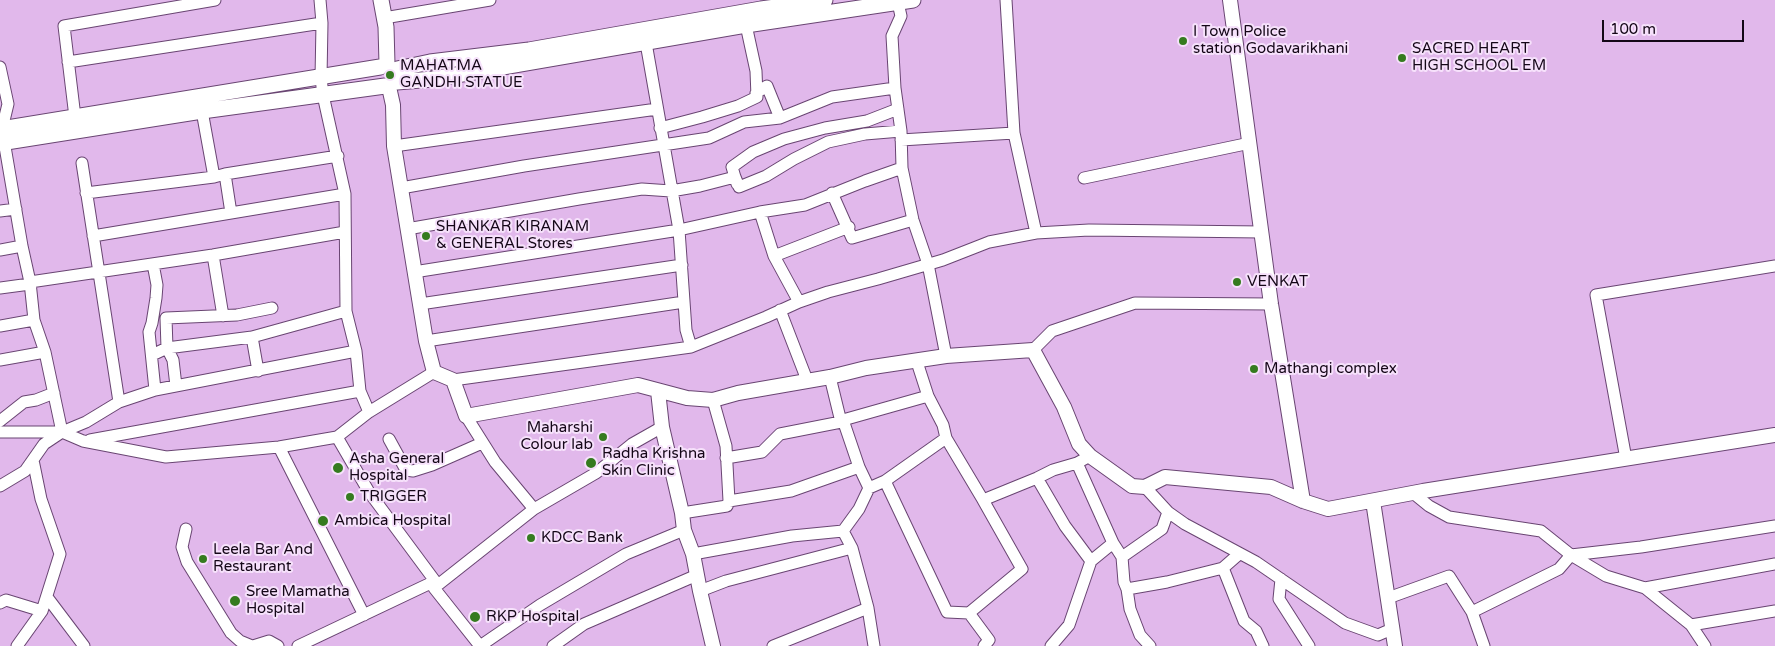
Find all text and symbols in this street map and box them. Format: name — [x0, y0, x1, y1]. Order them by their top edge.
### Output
scale bar — [1605, 10, 1748, 42]
text: 100 m — [1610, 20, 1656, 38]
place label: I Town Police station Godavarikhani — [1193, 23, 1348, 58]
marker: I Town Police station Godavarikhani — [1177, 35, 1189, 47]
place label: SACRED HEART HIGH SCHOOL EM — [1412, 40, 1546, 75]
marker: SACRED HEART HIGH SCHOOL EM — [1396, 52, 1408, 64]
place label: MAHATMA GANDHI STATUE — [400, 57, 523, 92]
marker: MAHATMA GANDHI STATUE — [384, 69, 396, 81]
place label: SHANKAR KIRANAM & GENERAL Stores — [436, 218, 589, 253]
marker: SHANKAR KIRANAM & GENERAL Stores — [420, 230, 432, 242]
place label: VENKAT — [1247, 273, 1308, 291]
marker: VENKAT — [1231, 276, 1243, 288]
place label: Mathangi complex — [1264, 360, 1397, 378]
marker: Mathangi complex — [1248, 363, 1260, 375]
place label: Maharshi Colour lab — [520, 419, 593, 454]
marker: Maharshi Colour lab — [597, 431, 609, 443]
place label: Radha Krishna Skin Clinic — [602, 445, 705, 480]
place label: Asha General Hospital — [349, 450, 444, 485]
marker: Radha Krishna Skin Clinic — [584, 456, 598, 470]
marker: Asha General Hospital — [331, 461, 345, 475]
place label: TRIGGER — [360, 488, 427, 506]
marker: TRIGGER — [344, 491, 356, 503]
place label: Ambica Hospital — [334, 512, 451, 530]
marker: Ambica Hospital — [316, 514, 330, 528]
place label: KDCC Bank — [541, 529, 623, 547]
marker: KDCC Bank — [525, 532, 537, 544]
place label: Leela Bar And Restaurant — [213, 541, 313, 576]
marker: Leela Bar And Restaurant — [197, 553, 209, 565]
place label: Sree Mamatha Hospital — [246, 583, 350, 618]
marker: Sree Mamatha Hospital — [228, 594, 242, 608]
place label: RKP Hospital — [486, 608, 579, 626]
marker: RKP Hospital — [468, 610, 482, 624]

